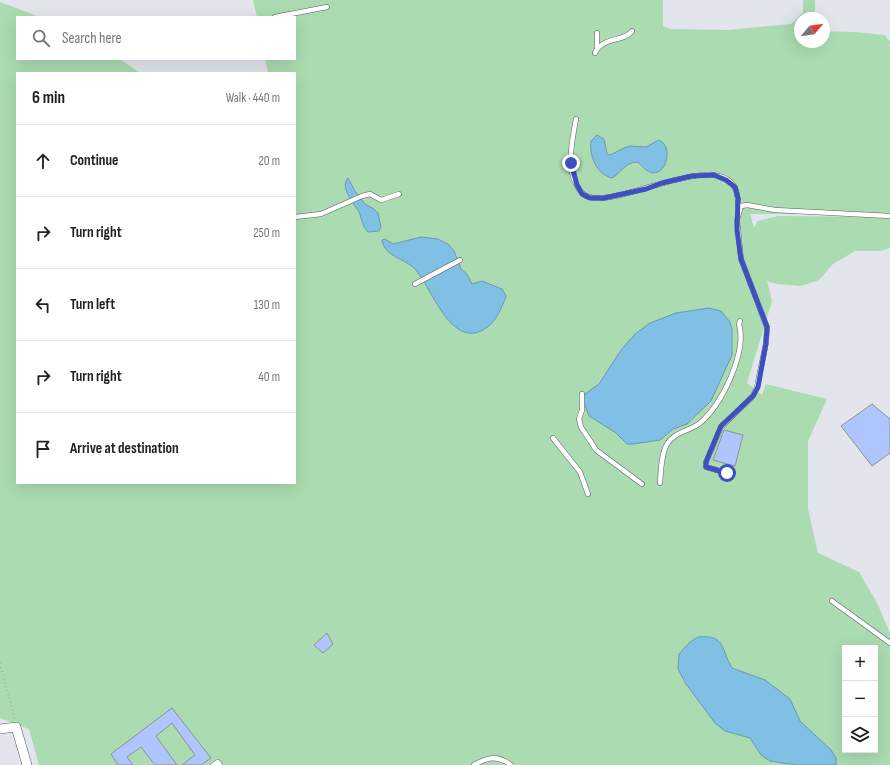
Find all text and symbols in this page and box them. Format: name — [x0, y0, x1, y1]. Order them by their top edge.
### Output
north arrow — [794, 12, 830, 48]
search box — [16, 16, 296, 60]
icon: search — [30, 27, 52, 49]
text: Search here — [62, 29, 122, 48]
text: 6 min — [32, 88, 65, 108]
text: Walk · 440 m — [226, 90, 280, 106]
icon: ahead — [32, 150, 54, 172]
text: Continue — [70, 151, 119, 170]
text: 20 m — [258, 153, 280, 169]
route end — [562, 154, 580, 172]
icon: right — [32, 222, 54, 244]
text: Turn right — [70, 223, 122, 242]
text: 250 m — [253, 225, 280, 241]
icon: left — [32, 294, 54, 316]
text: Turn left — [70, 295, 115, 314]
text: 130 m — [254, 297, 280, 313]
icon: right — [32, 366, 54, 388]
text: Turn right — [70, 367, 122, 386]
text: 40 m — [258, 369, 280, 385]
icon: arrive — [32, 438, 54, 460]
text: Arrive at destination — [70, 439, 179, 458]
route start — [718, 464, 736, 482]
map controls — [842, 645, 878, 753]
button: + — [842, 645, 878, 681]
button: − — [842, 681, 878, 717]
button: layers — [842, 717, 878, 753]

